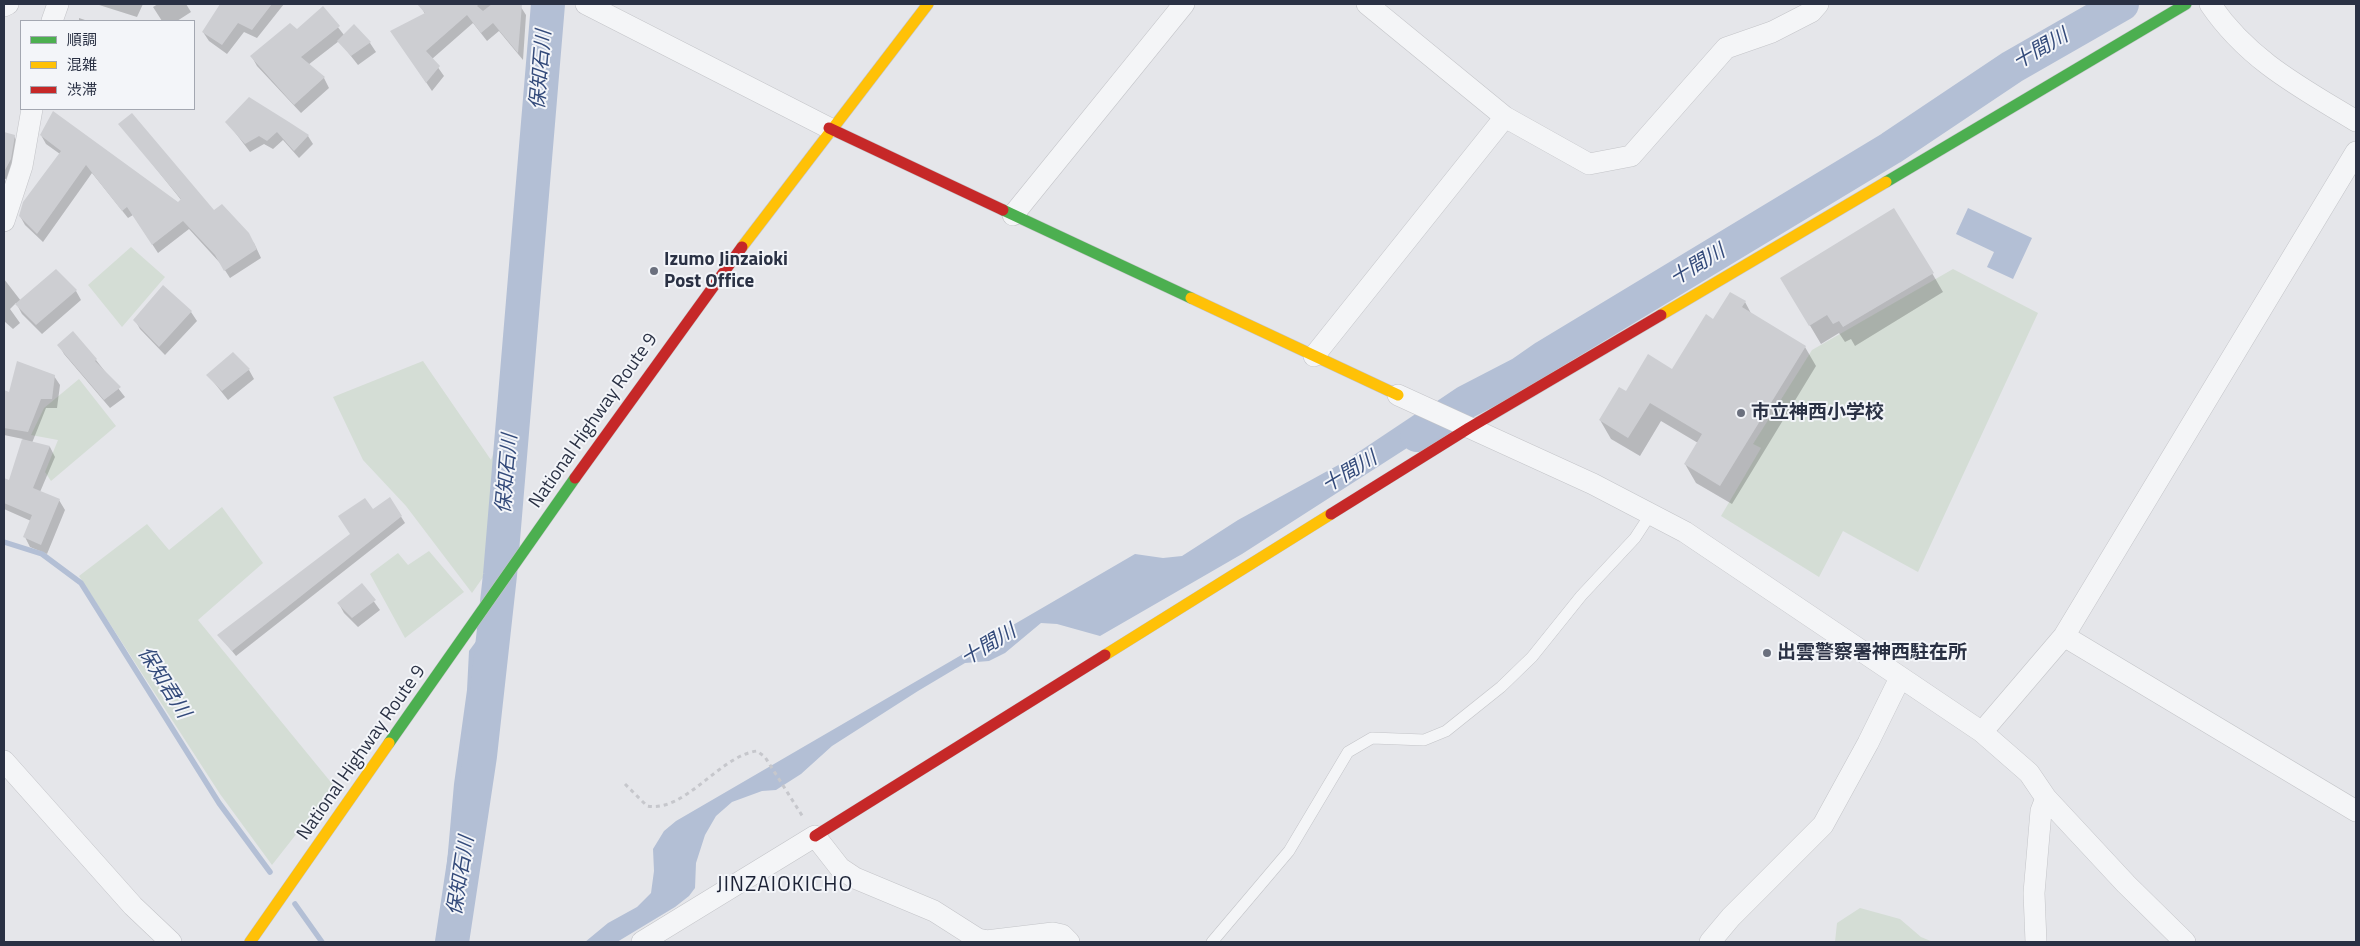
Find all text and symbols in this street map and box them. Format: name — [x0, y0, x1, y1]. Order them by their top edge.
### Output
legend — [20, 20, 195, 110]
water label: 十間川 — [2009, 25, 2073, 75]
text: 順調 — [67, 28, 97, 51]
water label: 保知石川 — [527, 29, 557, 111]
text: 混雑 — [67, 53, 97, 76]
text: 渋滞 — [67, 78, 97, 101]
water label: 十間川 — [1666, 240, 1730, 292]
place label: Izumo Jinzaioki Post Office — [664, 249, 788, 293]
marker: Izumo Jinzaioki Post Office — [648, 265, 660, 277]
street label: National Highway Route 9 — [525, 329, 663, 513]
place label: 市立神西小学校 — [1751, 402, 1884, 424]
marker: 市立神西小学校 — [1735, 407, 1747, 419]
water label: 保知石川 — [493, 433, 523, 515]
water label: 十間川 — [1318, 447, 1382, 499]
water label: 十間川 — [957, 620, 1021, 672]
place label: 出雲警察署神西駐在所 — [1777, 642, 1967, 664]
water label: 保知君川 — [132, 643, 194, 723]
marker: 出雲警察署神西駐在所 — [1761, 647, 1773, 659]
street label: National Highway Route 9 — [293, 661, 431, 845]
water label: 保知石川 — [444, 835, 480, 917]
district label: JINZAIOKICHO — [715, 873, 855, 899]

